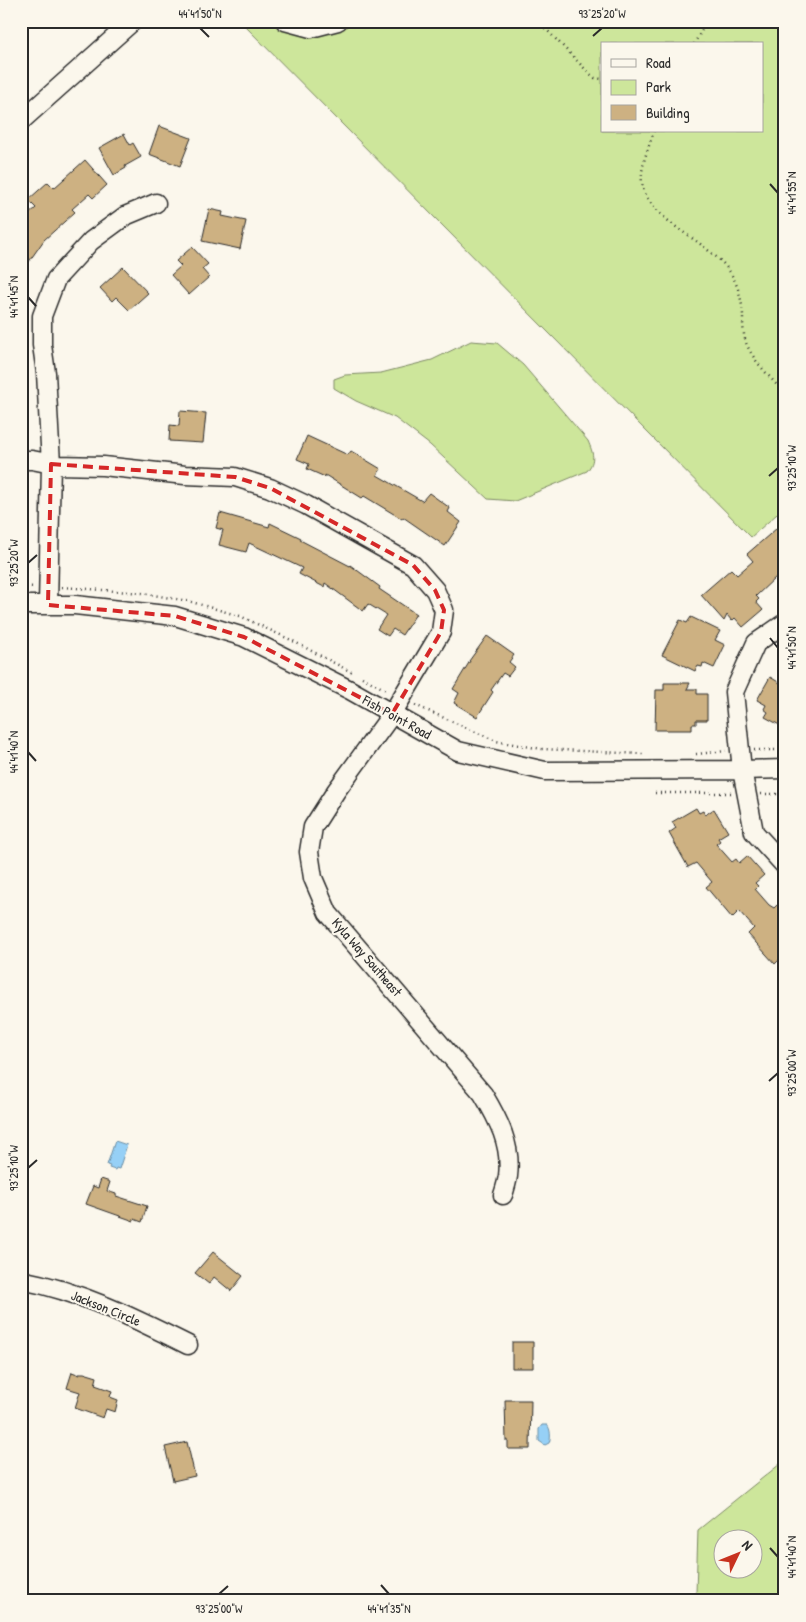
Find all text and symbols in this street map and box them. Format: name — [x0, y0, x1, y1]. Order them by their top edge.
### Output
text: 44°41'50"N — [178, 5, 222, 22]
text: 93°25'20"W — [578, 5, 626, 22]
legend — [601, 42, 764, 132]
text: Road — [646, 52, 671, 73]
text: Park — [646, 76, 671, 97]
text: Building — [646, 102, 690, 123]
text: 44°41'55"N — [783, 172, 800, 214]
text: 44°41'45"N — [5, 276, 22, 318]
text: 93°25'10"W — [783, 444, 800, 491]
text: 93°25'20"W — [5, 539, 22, 587]
text: 44°41'50"N — [783, 626, 800, 670]
street label: Fish Point Road — [359, 689, 435, 743]
text: 44°41'40"N — [5, 731, 22, 773]
street label: Kyla Way Southeast — [327, 913, 407, 1001]
text: 93°25'00"W — [783, 1049, 800, 1097]
text: 93°25'10"W — [5, 1144, 22, 1191]
street label: Jackson Circle — [69, 1285, 144, 1330]
north arrow — [714, 1530, 764, 1580]
text: N — [738, 1536, 758, 1554]
text: 44°41'40"N — [783, 1536, 800, 1578]
text: 93°25'00"W — [195, 1600, 243, 1617]
text: 44°41'35"N — [367, 1600, 411, 1617]

